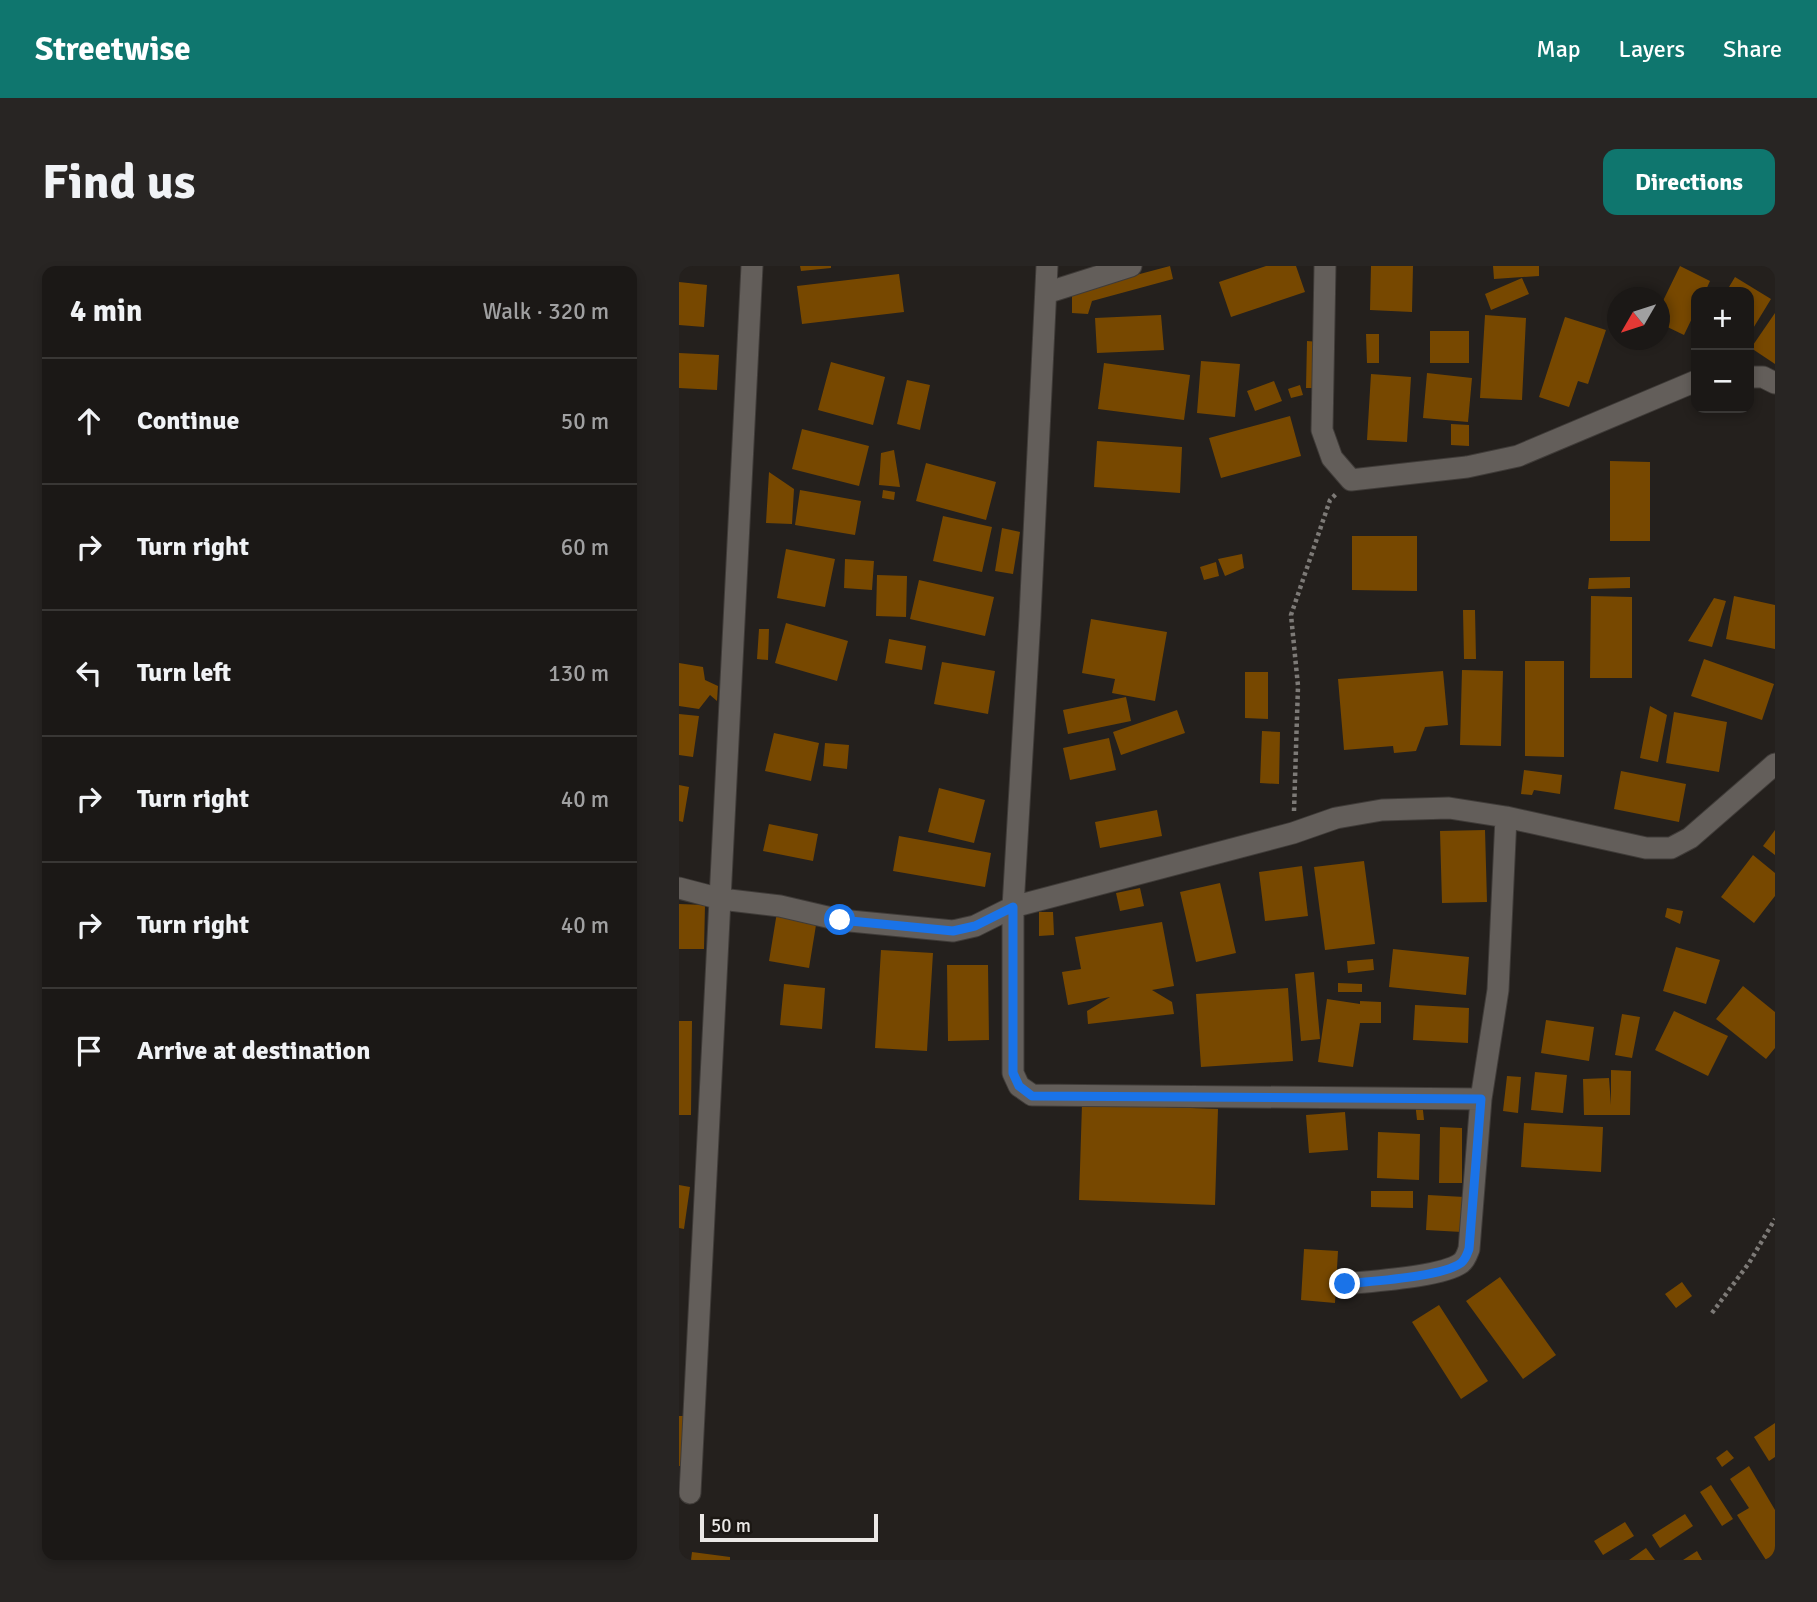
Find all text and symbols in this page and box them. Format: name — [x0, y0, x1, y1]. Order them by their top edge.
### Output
text: Streetwise — [35, 29, 191, 70]
text: Map — [1536, 34, 1581, 64]
text: Layers — [1619, 34, 1685, 64]
text: Share — [1723, 34, 1782, 64]
button: Directions — [1603, 149, 1775, 215]
text: Find us — [42, 152, 195, 212]
north arrow — [1607, 287, 1670, 350]
map controls — [1691, 287, 1754, 413]
button: + — [1691, 287, 1754, 350]
text: 4 min — [70, 293, 142, 330]
text: Walk · 320 m — [483, 297, 609, 326]
button: − — [1691, 350, 1754, 413]
icon: ahead — [70, 402, 108, 440]
text: Continue — [137, 405, 239, 437]
text: 50 m — [561, 407, 609, 436]
icon: right — [70, 528, 108, 566]
text: Turn right — [137, 531, 249, 563]
text: 60 m — [561, 533, 609, 562]
icon: left — [70, 654, 108, 692]
text: Turn left — [137, 657, 231, 689]
text: 130 m — [548, 659, 609, 688]
icon: right — [70, 780, 108, 818]
text: Turn right — [137, 783, 249, 815]
text: 40 m — [561, 785, 609, 814]
route start — [824, 904, 855, 935]
icon: right — [70, 906, 108, 944]
text: Turn right — [137, 909, 249, 941]
text: 40 m — [561, 911, 609, 940]
icon: arrive — [70, 1032, 108, 1070]
text: Arrive at destination — [137, 1035, 370, 1067]
route end — [1329, 1268, 1360, 1299]
scale bar — [700, 1511, 879, 1543]
text: 50 m — [711, 1514, 751, 1538]

